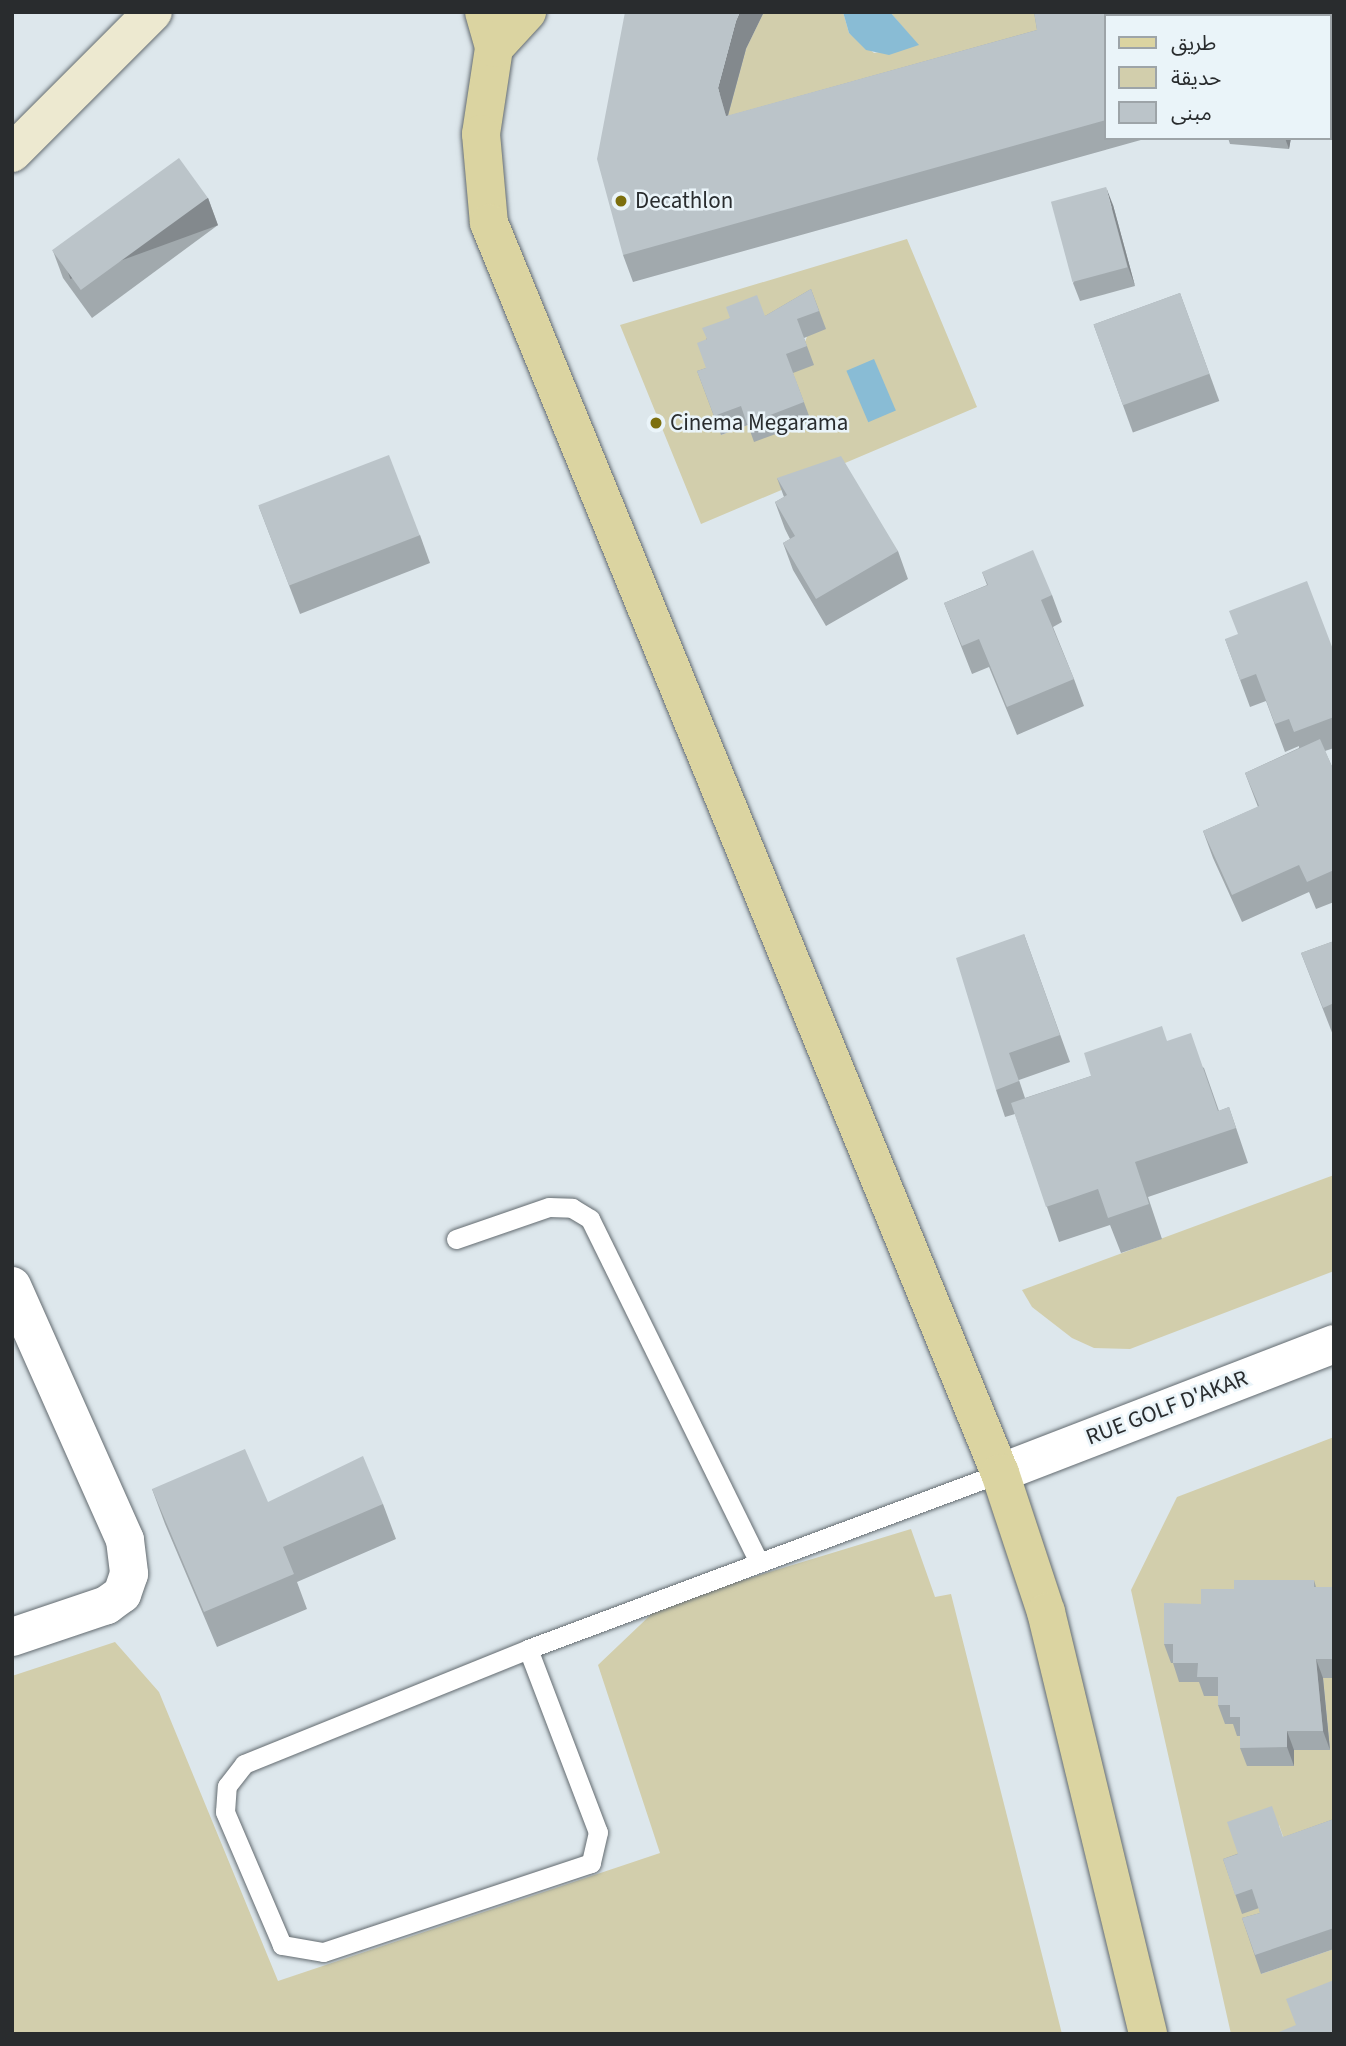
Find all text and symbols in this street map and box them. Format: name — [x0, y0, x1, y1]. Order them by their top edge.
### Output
legend — [1104, 14, 1332, 140]
text: طريق — [1171, 28, 1216, 58]
text: حديقة — [1171, 63, 1221, 93]
text: مبنى — [1171, 98, 1212, 128]
place label: Decathlon — [635, 187, 733, 215]
marker: Decathlon — [613, 193, 629, 209]
place label: Cinema Megarama — [670, 409, 848, 437]
marker: Cinema Megarama — [648, 415, 664, 431]
street label: RUE GOLF D'AKAR — [1082, 1364, 1252, 1452]

